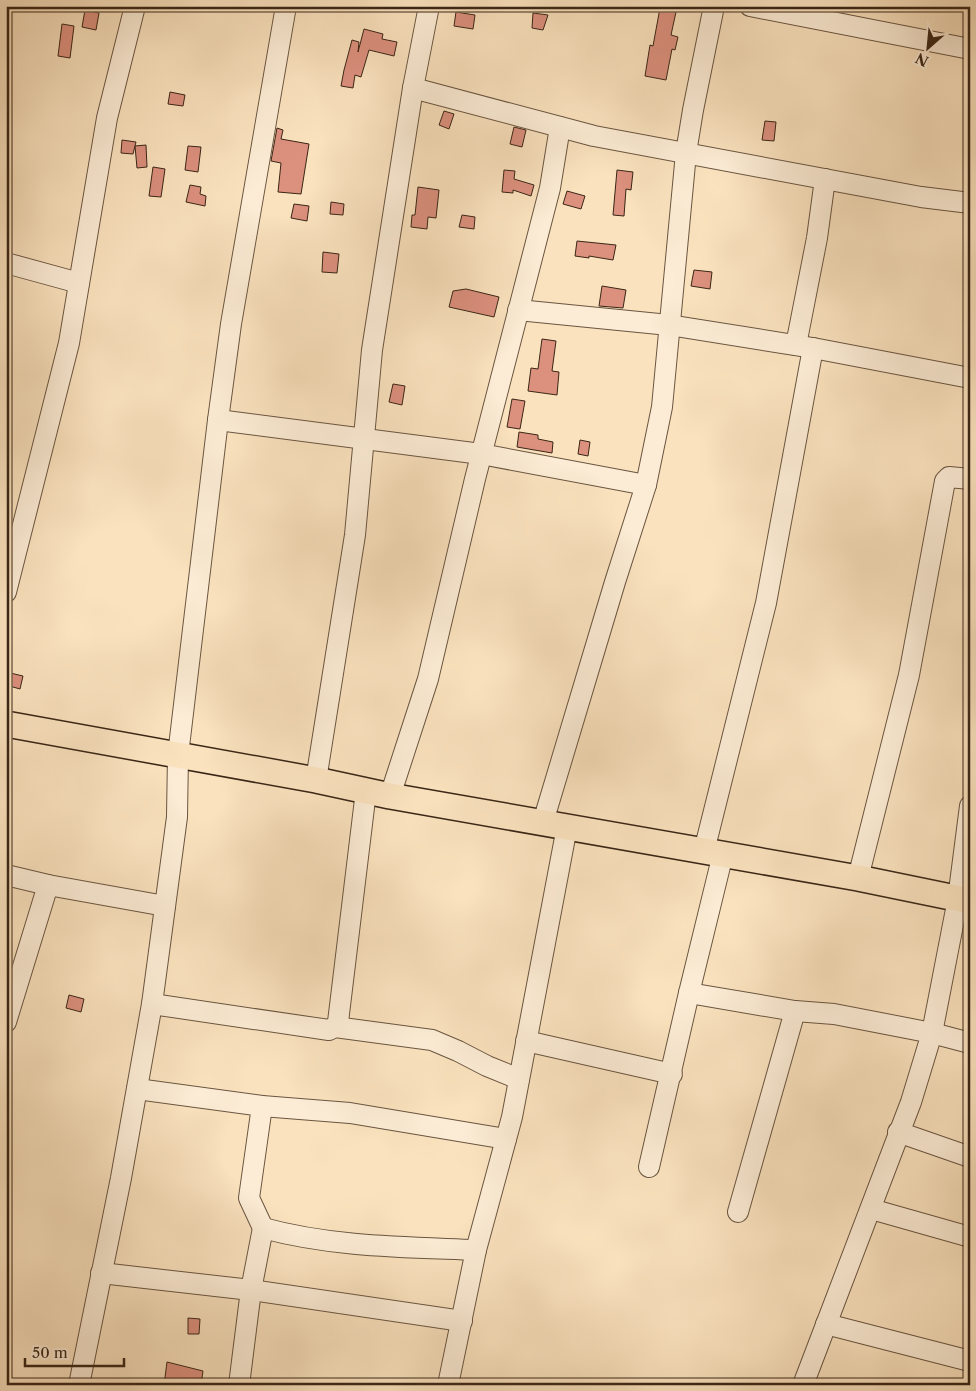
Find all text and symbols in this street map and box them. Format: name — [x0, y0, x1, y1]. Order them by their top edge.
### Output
north arrow — [904, 22, 954, 72]
text: N — [913, 49, 932, 70]
scale bar — [25, 1336, 124, 1368]
text: 50 m — [32, 1343, 68, 1362]

